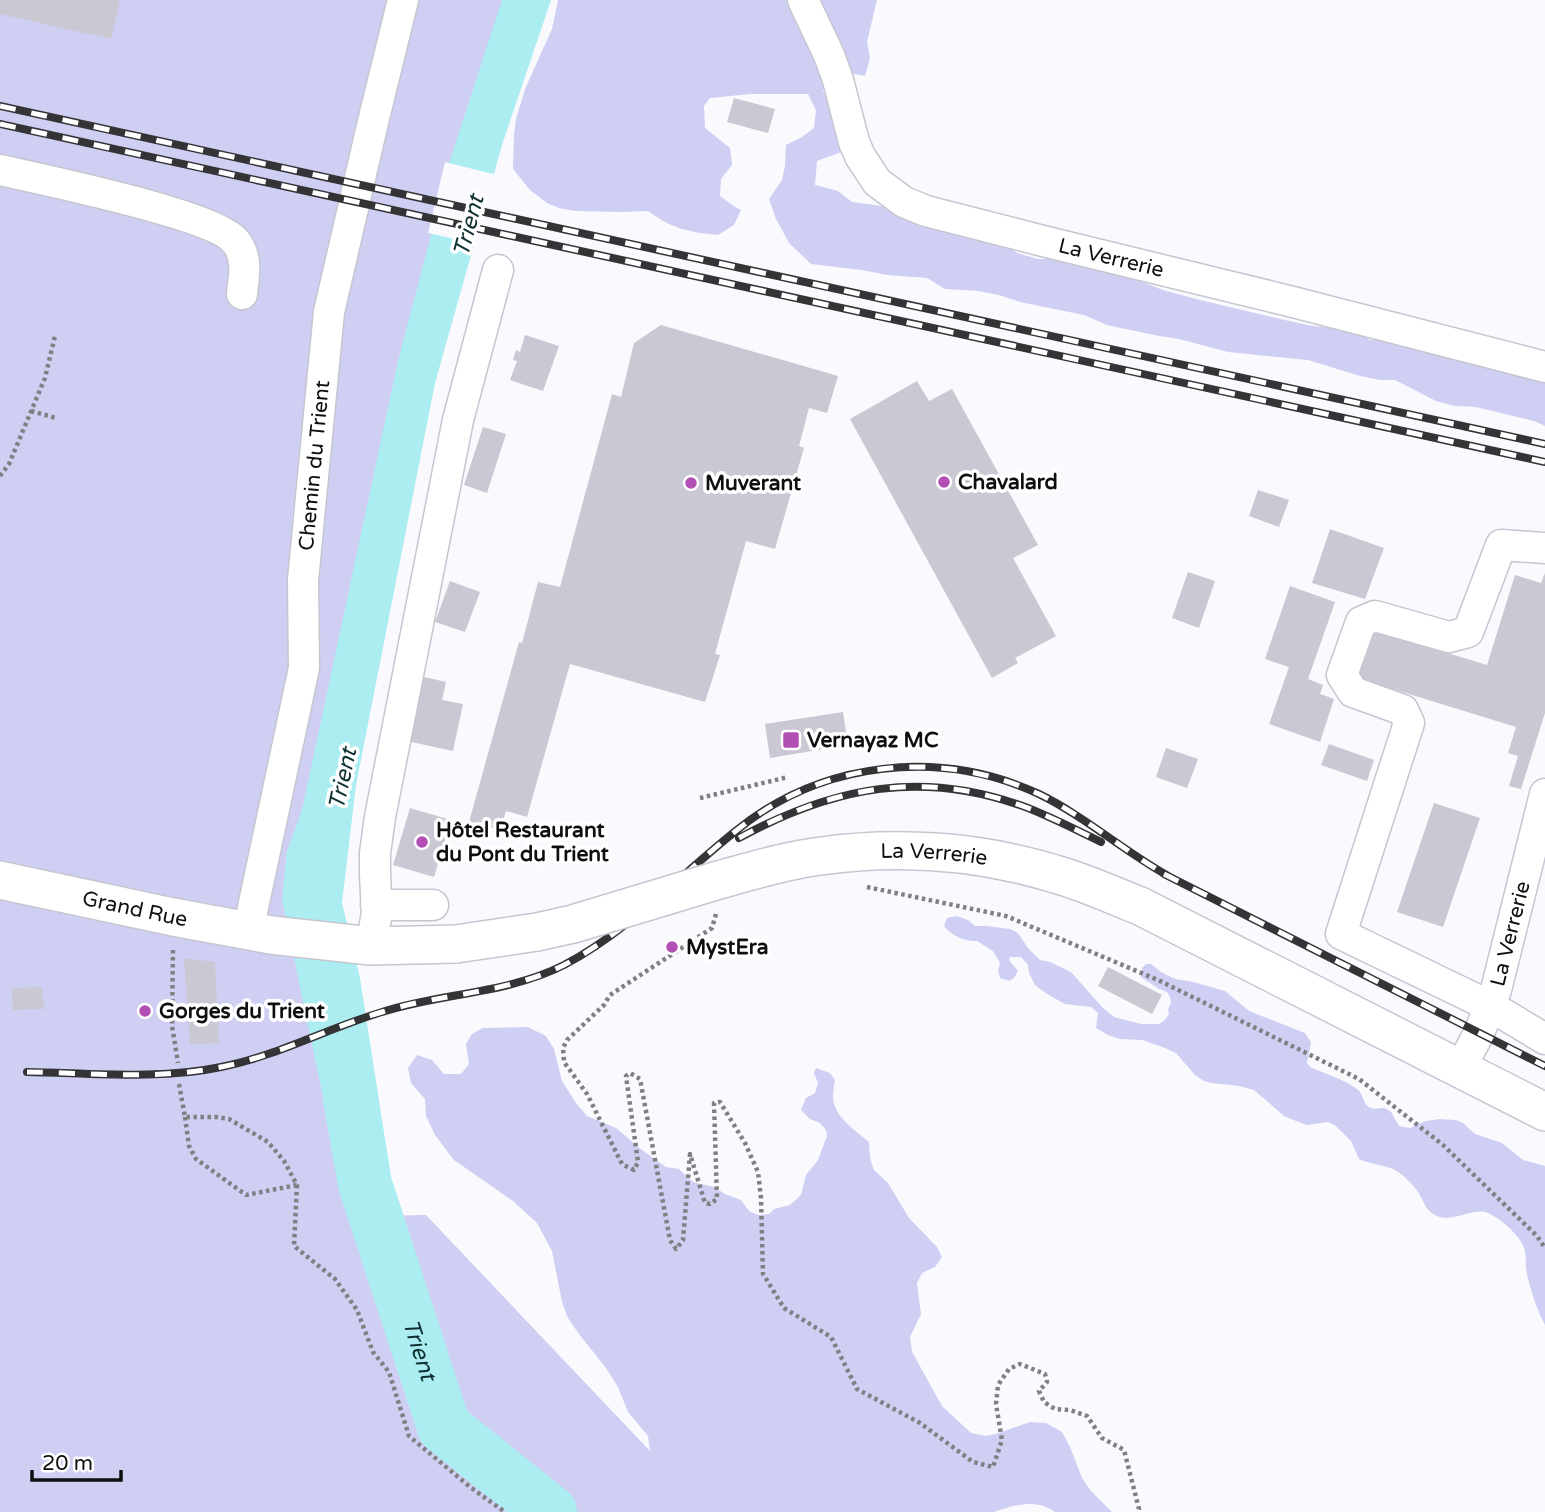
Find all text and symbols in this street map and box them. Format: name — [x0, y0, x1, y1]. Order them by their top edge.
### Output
water label: Trient — [447, 190, 491, 260]
street label: La Verrerie — [1056, 233, 1166, 283]
street label: Chemin du Trient — [293, 379, 335, 552]
place label: Chavalard — [958, 470, 1058, 495]
place label: Muverant — [705, 471, 801, 496]
marker: Chavalard — [936, 474, 952, 490]
marker: Muverant — [683, 475, 699, 491]
place label: Vernayaz MC — [807, 728, 939, 753]
marker: Vernayaz MC — [781, 730, 801, 750]
water label: Trient — [323, 743, 364, 813]
place label: Hôtel Restaurant du Pont du Trient — [436, 818, 609, 867]
marker: Hôtel Restaurant du Pont du Trient — [414, 834, 430, 850]
street label: La Verrerie — [880, 838, 989, 870]
street label: La Verrerie — [1485, 878, 1535, 989]
street label: Grand Rue — [80, 885, 190, 932]
place label: MystEra — [686, 935, 769, 960]
marker: MystEra — [664, 939, 680, 955]
place label: Gorges du Trient — [159, 999, 325, 1024]
marker: Gorges du Trient — [137, 1003, 153, 1019]
water label: Trient — [396, 1316, 443, 1386]
scale bar — [32, 1438, 121, 1482]
text: 20 m — [42, 1451, 93, 1476]

